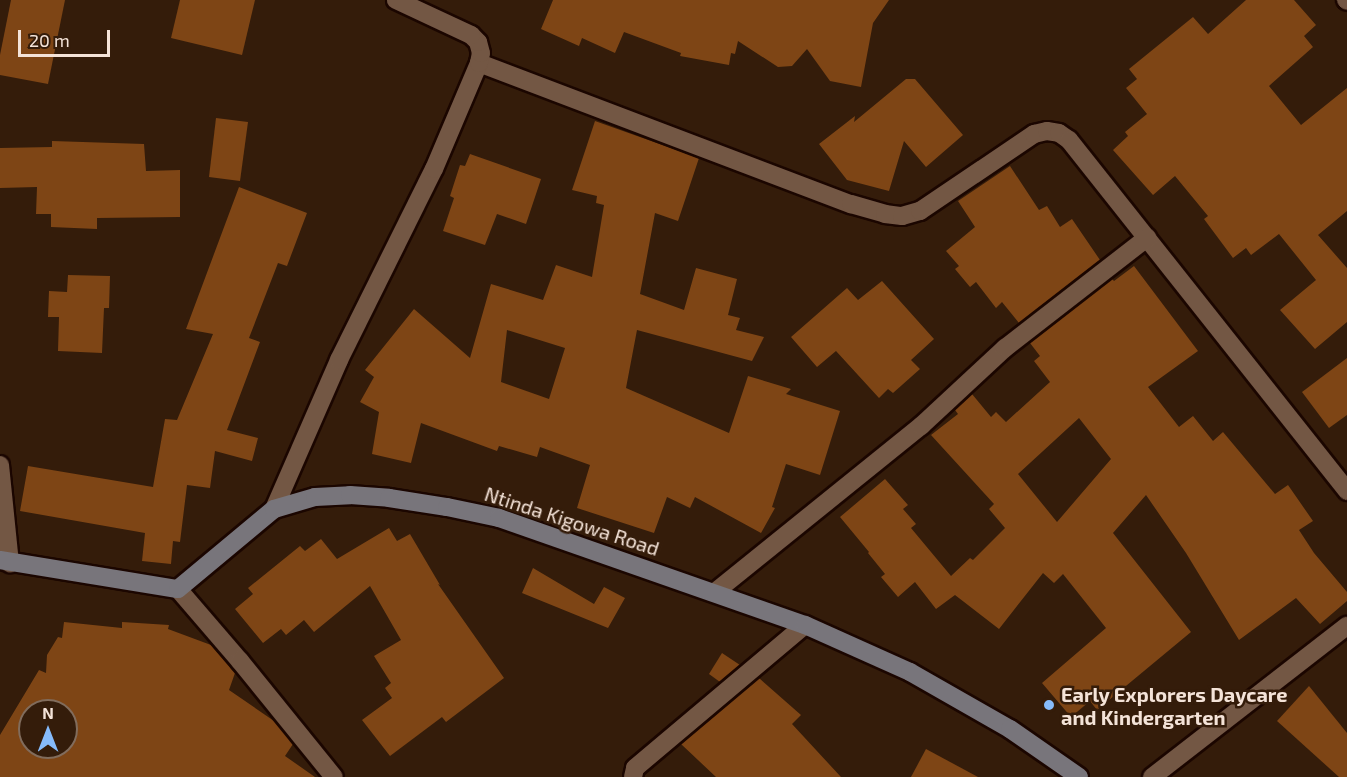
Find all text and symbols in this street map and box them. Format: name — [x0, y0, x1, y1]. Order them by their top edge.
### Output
scale bar — [21, 18, 112, 56]
text: 20 m — [29, 29, 70, 51]
street label: Ntinda Kigowa Road — [482, 481, 662, 561]
place label: Early Explorers Daycare and Kindergarten — [1061, 682, 1288, 729]
marker: Early Explorers Daycare and Kindergarten — [1042, 698, 1056, 712]
north arrow — [18, 699, 78, 759]
text: N — [42, 703, 54, 722]

